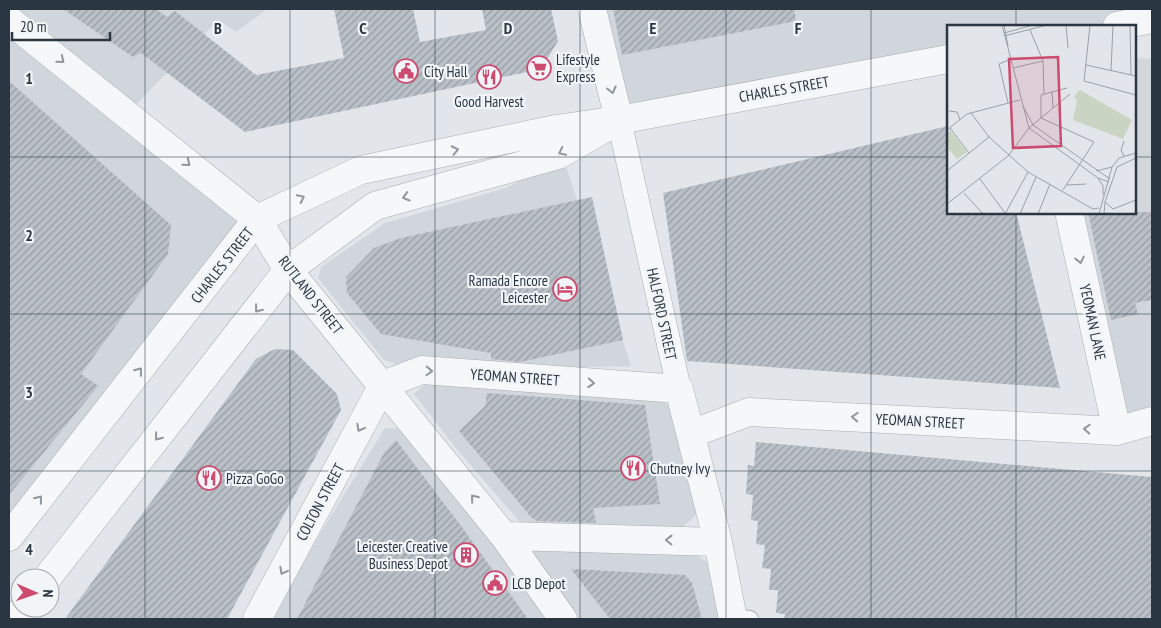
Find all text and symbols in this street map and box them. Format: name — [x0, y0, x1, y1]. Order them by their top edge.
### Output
scale bar — [12, 10, 110, 42]
text: 20 m — [20, 17, 46, 36]
text: B — [214, 18, 222, 38]
text: C — [359, 18, 367, 38]
text: D — [504, 18, 513, 38]
text: E — [650, 18, 657, 38]
text: F — [795, 18, 802, 38]
inset map — [947, 25, 1136, 214]
place label: Lifestyle Express — [556, 50, 600, 86]
one-way arrow — [56, 55, 65, 64]
supermarket icon: Lifestyle Express — [526, 55, 552, 81]
public building icon: City Hall — [393, 58, 419, 84]
place label: City Hall — [424, 62, 468, 81]
restaurant icon: Good Harvest — [476, 64, 502, 90]
text: 1 — [25, 68, 33, 88]
street label: CHARLES STREET — [737, 72, 831, 106]
one-way arrow — [606, 86, 617, 95]
place label: Good Harvest — [454, 92, 524, 111]
one-way arrow — [451, 145, 459, 156]
one-way arrow — [558, 146, 567, 156]
one-way arrow — [182, 157, 191, 166]
one-way arrow — [402, 192, 410, 202]
one-way arrow — [296, 194, 305, 204]
street label: CHARLES STREET — [186, 223, 258, 307]
text: 2 — [25, 225, 33, 245]
street label: RUTLAND STREET — [275, 252, 348, 338]
one-way arrow — [1074, 256, 1084, 265]
street label: HALFORD STREET — [643, 266, 681, 362]
place label: Ramada Encore Leicester — [468, 271, 549, 307]
hotel icon: Ramada Encore Leicester — [552, 276, 578, 302]
street label: YEOMAN LANE — [1076, 282, 1110, 362]
one-way arrow — [256, 303, 264, 312]
street label: YEOMAN STREET — [470, 364, 560, 390]
one-way arrow — [425, 366, 433, 377]
one-way arrow — [133, 368, 141, 377]
one-way arrow — [587, 377, 595, 388]
text: 3 — [25, 382, 33, 402]
street label: YEOMAN STREET — [875, 409, 965, 433]
one-way arrow — [851, 412, 859, 423]
one-way arrow — [356, 423, 366, 432]
one-way arrow — [1083, 424, 1091, 435]
one-way arrow — [155, 431, 164, 441]
restaurant icon: Chutney Ivy — [620, 455, 646, 481]
place label: Chutney Ivy — [650, 459, 711, 478]
street label: COLTON STREET — [292, 460, 348, 544]
restaurant icon: Pizza GoGo — [196, 465, 222, 491]
place label: Pizza GoGo — [226, 469, 284, 488]
one-way arrow — [471, 495, 479, 504]
one-way arrow — [33, 496, 41, 505]
one-way arrow — [665, 535, 673, 546]
place label: Leicester Creative Business Depot — [357, 537, 448, 573]
text: 4 — [25, 539, 33, 559]
building icon: Leicester Creative Business Depot — [453, 542, 479, 568]
one-way arrow — [279, 566, 289, 575]
north arrow — [10, 568, 60, 618]
public building icon: LCB Depot — [482, 570, 508, 596]
place label: LCB Depot — [512, 574, 566, 593]
text: N — [39, 589, 57, 598]

